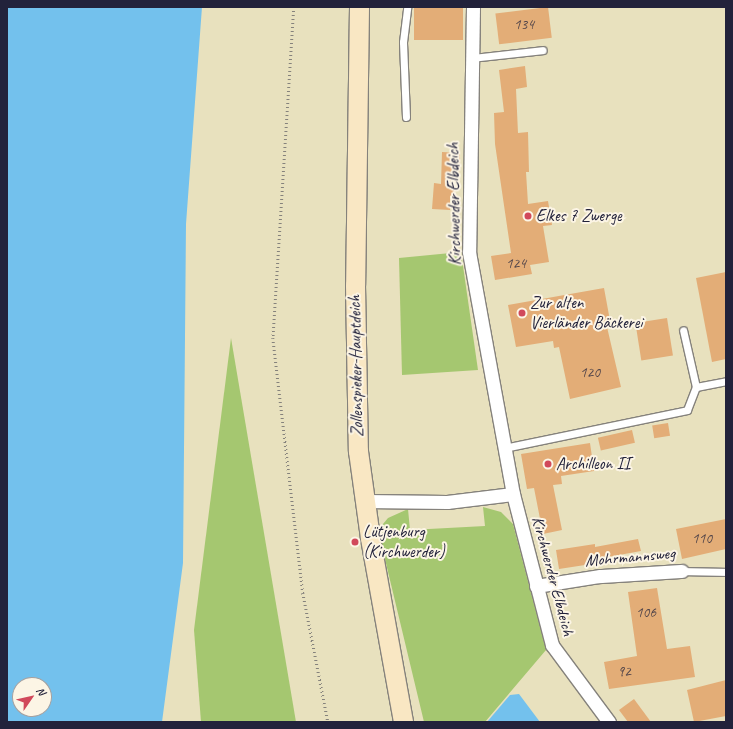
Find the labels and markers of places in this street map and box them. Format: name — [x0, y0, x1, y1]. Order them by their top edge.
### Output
place label: Elkes 7 Zwerge — [536, 206, 621, 226]
marker: Elkes 7 Zwerge — [523, 211, 533, 221]
place label: Zur alten Vierländer Bäckerei — [530, 293, 642, 333]
marker: Zur alten Vierländer Bäckerei — [517, 308, 527, 318]
place label: Archilleon II — [556, 454, 630, 474]
marker: Archilleon II — [543, 459, 553, 469]
place label: Lütjenburg (Kirchwerder) — [363, 522, 445, 562]
marker: Lütjenburg (Kirchwerder) — [350, 537, 360, 547]

